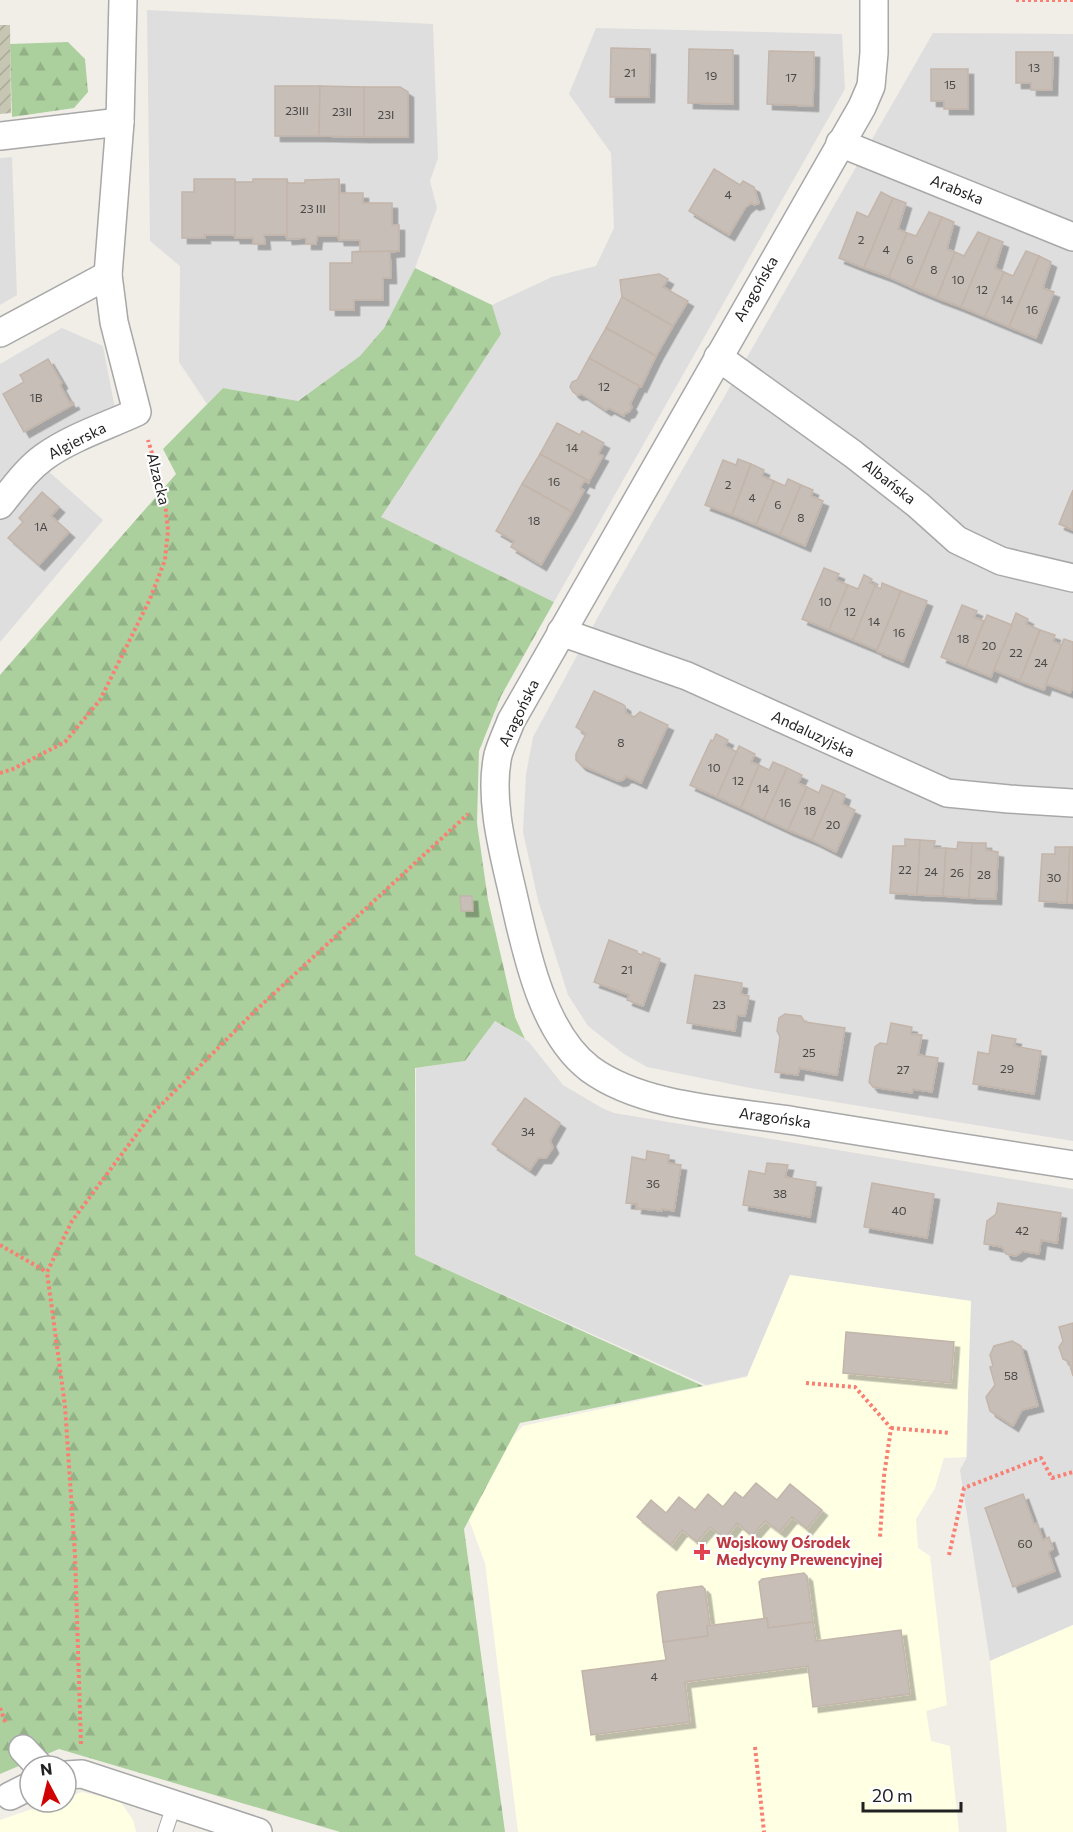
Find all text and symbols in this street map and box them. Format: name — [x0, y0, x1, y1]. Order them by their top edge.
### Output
house number: 13 — [1028, 60, 1040, 74]
house number: 21 — [624, 65, 636, 79]
house number: 19 — [705, 68, 717, 82]
house number: 17 — [785, 70, 797, 84]
house number: 15 — [944, 77, 956, 91]
house number: 23III — [285, 103, 309, 117]
house number: 23II — [332, 104, 352, 118]
house number: 23I — [378, 107, 394, 121]
street label: Arabska — [928, 170, 987, 208]
house number: 4 — [724, 187, 732, 201]
house number: 23 III — [300, 201, 326, 215]
house number: 2 — [858, 232, 865, 246]
house number: 4 — [882, 242, 890, 256]
house number: 6 — [906, 252, 914, 266]
street label: Aragońska — [729, 253, 781, 324]
house number: 8 — [930, 262, 938, 276]
house number: 10 — [952, 272, 965, 286]
house number: 12 — [976, 282, 988, 296]
house number: 14 — [1001, 292, 1013, 306]
house number: 16 — [1026, 302, 1038, 316]
house number: 12 — [598, 379, 610, 393]
house number: 1B — [30, 390, 43, 404]
street label: Algierska — [45, 418, 109, 462]
house number: 14 — [566, 440, 578, 454]
street label: Alzacka — [144, 451, 174, 507]
street label: Albańska — [860, 455, 920, 507]
house number: 16 — [548, 474, 560, 488]
house number: 2 — [725, 477, 732, 491]
house number: 4 — [748, 490, 756, 504]
house number: 6 — [774, 497, 782, 511]
house number: 8 — [797, 510, 805, 524]
house number: 18 — [528, 513, 540, 527]
house number: 1A — [34, 519, 48, 533]
house number: 10 — [819, 594, 832, 608]
house number: 12 — [844, 604, 856, 618]
house number: 14 — [868, 614, 880, 628]
house number: 16 — [893, 625, 905, 639]
house number: 18 — [957, 631, 969, 645]
house number: 20 — [982, 638, 996, 652]
house number: 22 — [1009, 645, 1023, 659]
house number: 24 — [1034, 655, 1048, 669]
street label: Aragońska — [494, 676, 542, 749]
street label: Andaluzyjska — [769, 706, 858, 760]
house number: 8 — [617, 735, 625, 749]
house number: 10 — [708, 760, 721, 774]
house number: 12 — [732, 773, 744, 787]
house number: 14 — [757, 781, 769, 795]
house number: 16 — [779, 795, 791, 809]
house number: 18 — [804, 803, 816, 817]
house number: 20 — [826, 817, 840, 831]
house number: 22 — [898, 862, 912, 876]
house number: 24 — [924, 864, 938, 878]
house number: 26 — [950, 865, 964, 879]
house number: 28 — [977, 867, 991, 881]
house number: 30 — [1047, 870, 1062, 884]
house number: 21 — [621, 962, 633, 976]
house number: 23 — [712, 997, 726, 1011]
house number: 25 — [802, 1045, 816, 1059]
house number: 29 — [1000, 1061, 1014, 1075]
house number: 27 — [897, 1062, 909, 1076]
street label: Aragońska — [738, 1103, 812, 1131]
house number: 34 — [521, 1124, 535, 1138]
house number: 36 — [646, 1176, 660, 1190]
house number: 38 — [773, 1186, 787, 1200]
house number: 40 — [891, 1203, 907, 1217]
house number: 42 — [1015, 1223, 1029, 1237]
house number: 58 — [1004, 1368, 1018, 1382]
place label: Wojskowy Ośrodek Medycyny Prewencyjnej — [716, 1533, 883, 1568]
house number: 60 — [1017, 1536, 1033, 1550]
marker: Wojskowy Ośrodek Medycyny Prewencyjnej — [693, 1543, 711, 1561]
house number: 4 — [650, 1669, 658, 1683]
north arrow — [18, 1754, 78, 1814]
text: N — [39, 1758, 53, 1779]
scale bar — [863, 1775, 960, 1813]
text: 20 m — [872, 1784, 913, 1806]

